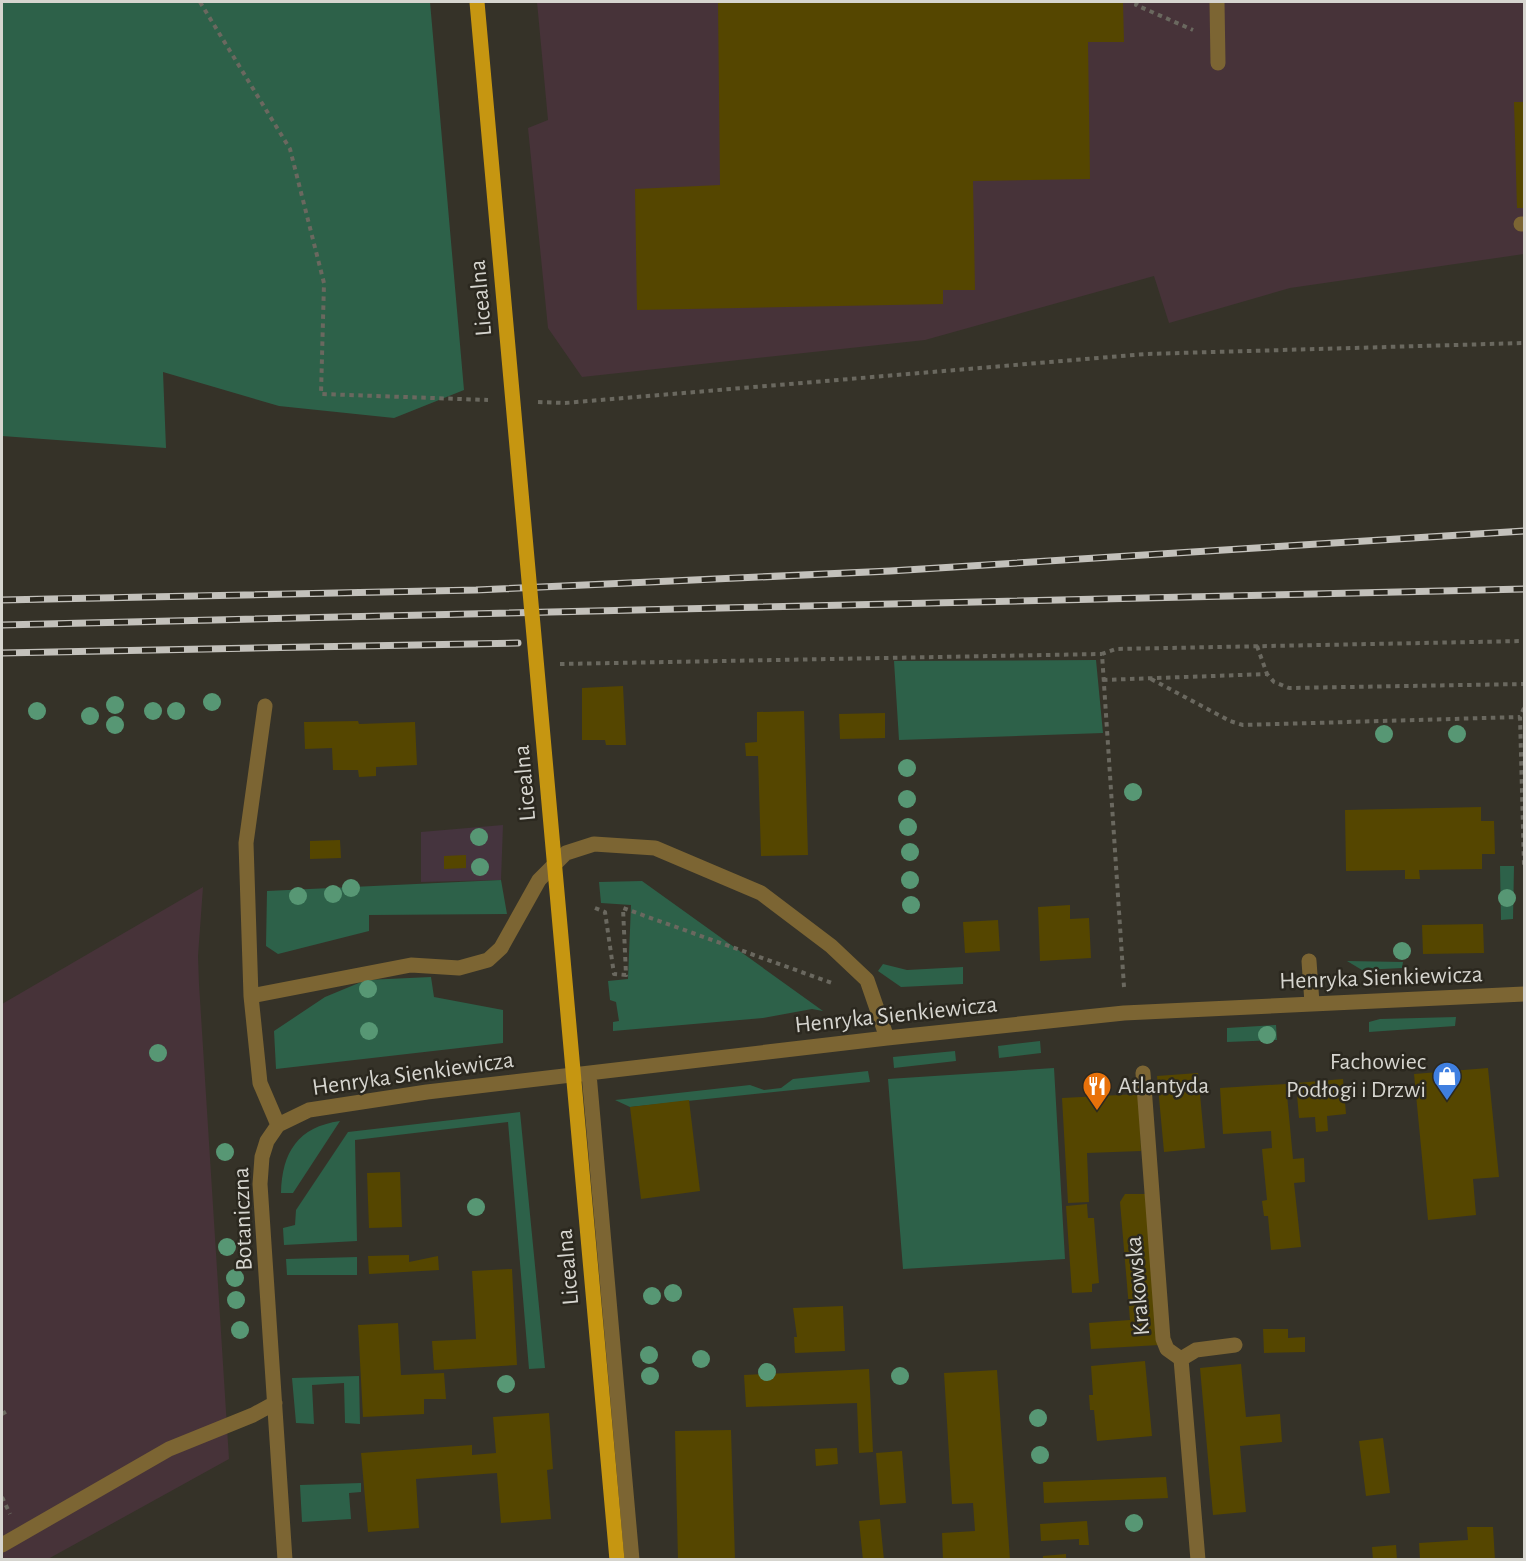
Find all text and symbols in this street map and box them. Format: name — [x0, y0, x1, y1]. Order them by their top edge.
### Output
street label: Licealna — [466, 259, 496, 337]
street label: Licealna — [510, 744, 540, 822]
street label: Henryka Sienkiewicza — [1279, 962, 1483, 994]
street label: Henryka Sienkiewicza — [794, 992, 998, 1038]
street label: Henryka Sienkiewicza — [311, 1048, 515, 1100]
place label: Fachowiec Podłogi i Drzwi — [1286, 1050, 1426, 1102]
shop icon: Fachowiec Podłogi i Drzwi — [1431, 1060, 1463, 1102]
restaurant icon: Atlantyda — [1081, 1070, 1113, 1112]
place label: Atlantyda — [1118, 1074, 1209, 1098]
street label: Botaniczna — [229, 1167, 257, 1271]
street label: Licealna — [553, 1228, 583, 1306]
street label: Krakowska — [1122, 1235, 1154, 1337]

